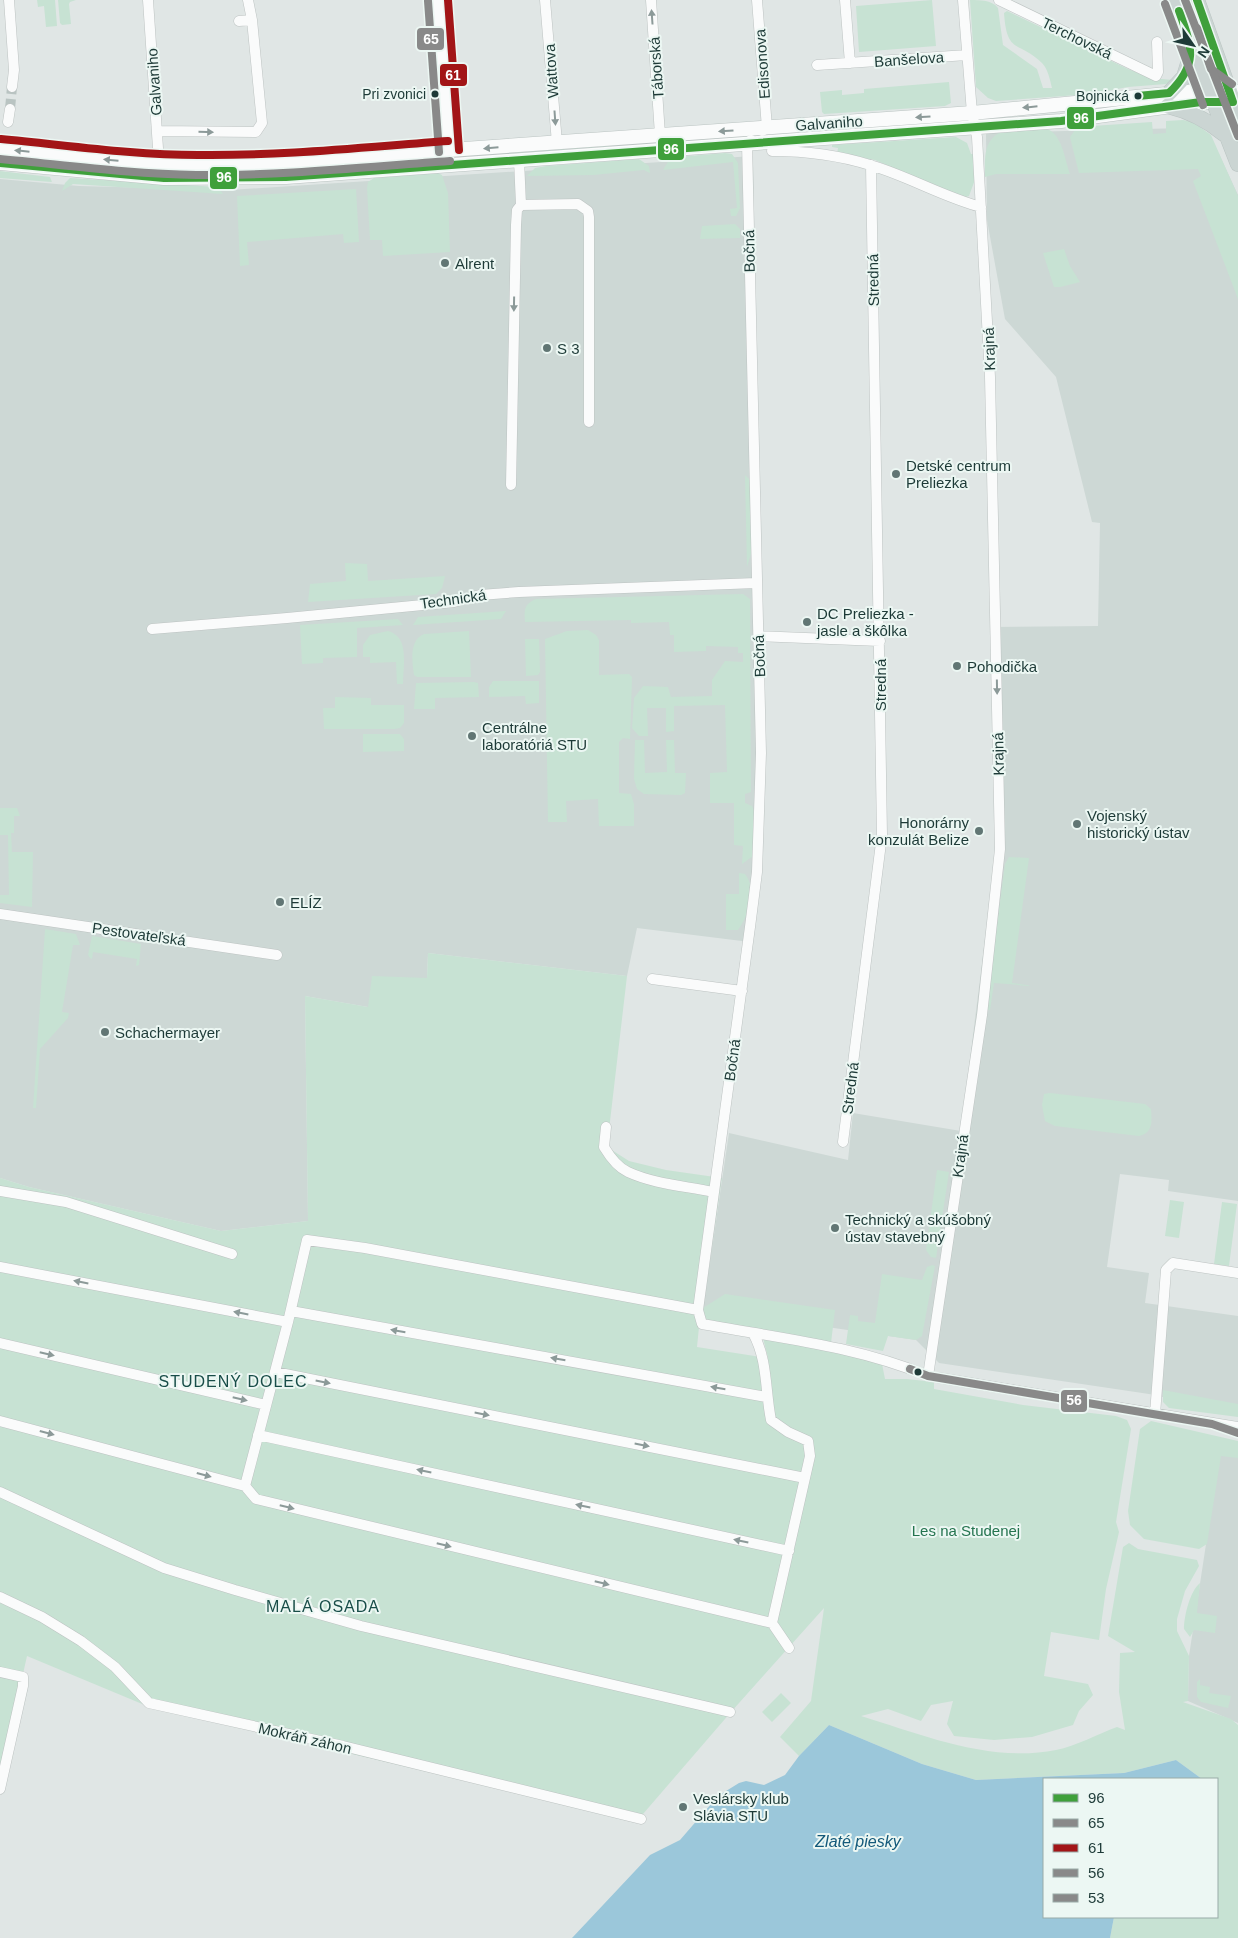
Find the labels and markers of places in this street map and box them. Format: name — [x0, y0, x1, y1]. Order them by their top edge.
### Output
place label: Pri zvonici — [362, 86, 426, 102]
place label: Bojnická — [1076, 88, 1129, 104]
marker: Pri zvonici — [430, 89, 440, 99]
marker: Bojnická — [1133, 91, 1143, 101]
place label: Alrent — [455, 255, 495, 272]
marker: Alrent — [439, 257, 451, 269]
place label: S 3 — [557, 340, 580, 357]
marker: S 3 — [541, 342, 553, 354]
place label: Detské centrum Preliezka — [906, 457, 1011, 491]
marker: Detské centrum Preliezka — [890, 468, 902, 480]
place label: DC Preliezka - jasle a škôlka — [816, 605, 914, 639]
marker: DC Preliezka - jasle a škôlka — [801, 616, 813, 628]
place label: Pohodička — [967, 658, 1038, 675]
marker: Pohodička — [951, 660, 963, 672]
place label: Centrálne laboratóriá STU — [482, 719, 587, 753]
marker: Centrálne laboratóriá STU — [466, 730, 478, 742]
place label: Vojenský historický ústav — [1087, 807, 1190, 841]
place label: Honorárny konzulát Belize — [868, 814, 969, 848]
marker: Vojenský historický ústav — [1071, 818, 1083, 830]
marker: Honorárny konzulát Belize — [973, 825, 985, 837]
place label: ELÍZ — [290, 894, 322, 911]
marker: ELÍZ — [274, 896, 286, 908]
place label: Schachermayer — [115, 1024, 220, 1041]
marker: Schachermayer — [99, 1026, 111, 1038]
place label: Technický a skúšobný ústav stavebný — [845, 1211, 991, 1245]
marker: Technický a skúšobný ústav stavebný — [829, 1222, 841, 1234]
unlabelled marker — [913, 1367, 923, 1377]
place label: Veslársky klub Slávia STU — [693, 1790, 789, 1824]
marker: Veslársky klub Slávia STU — [677, 1801, 689, 1813]

